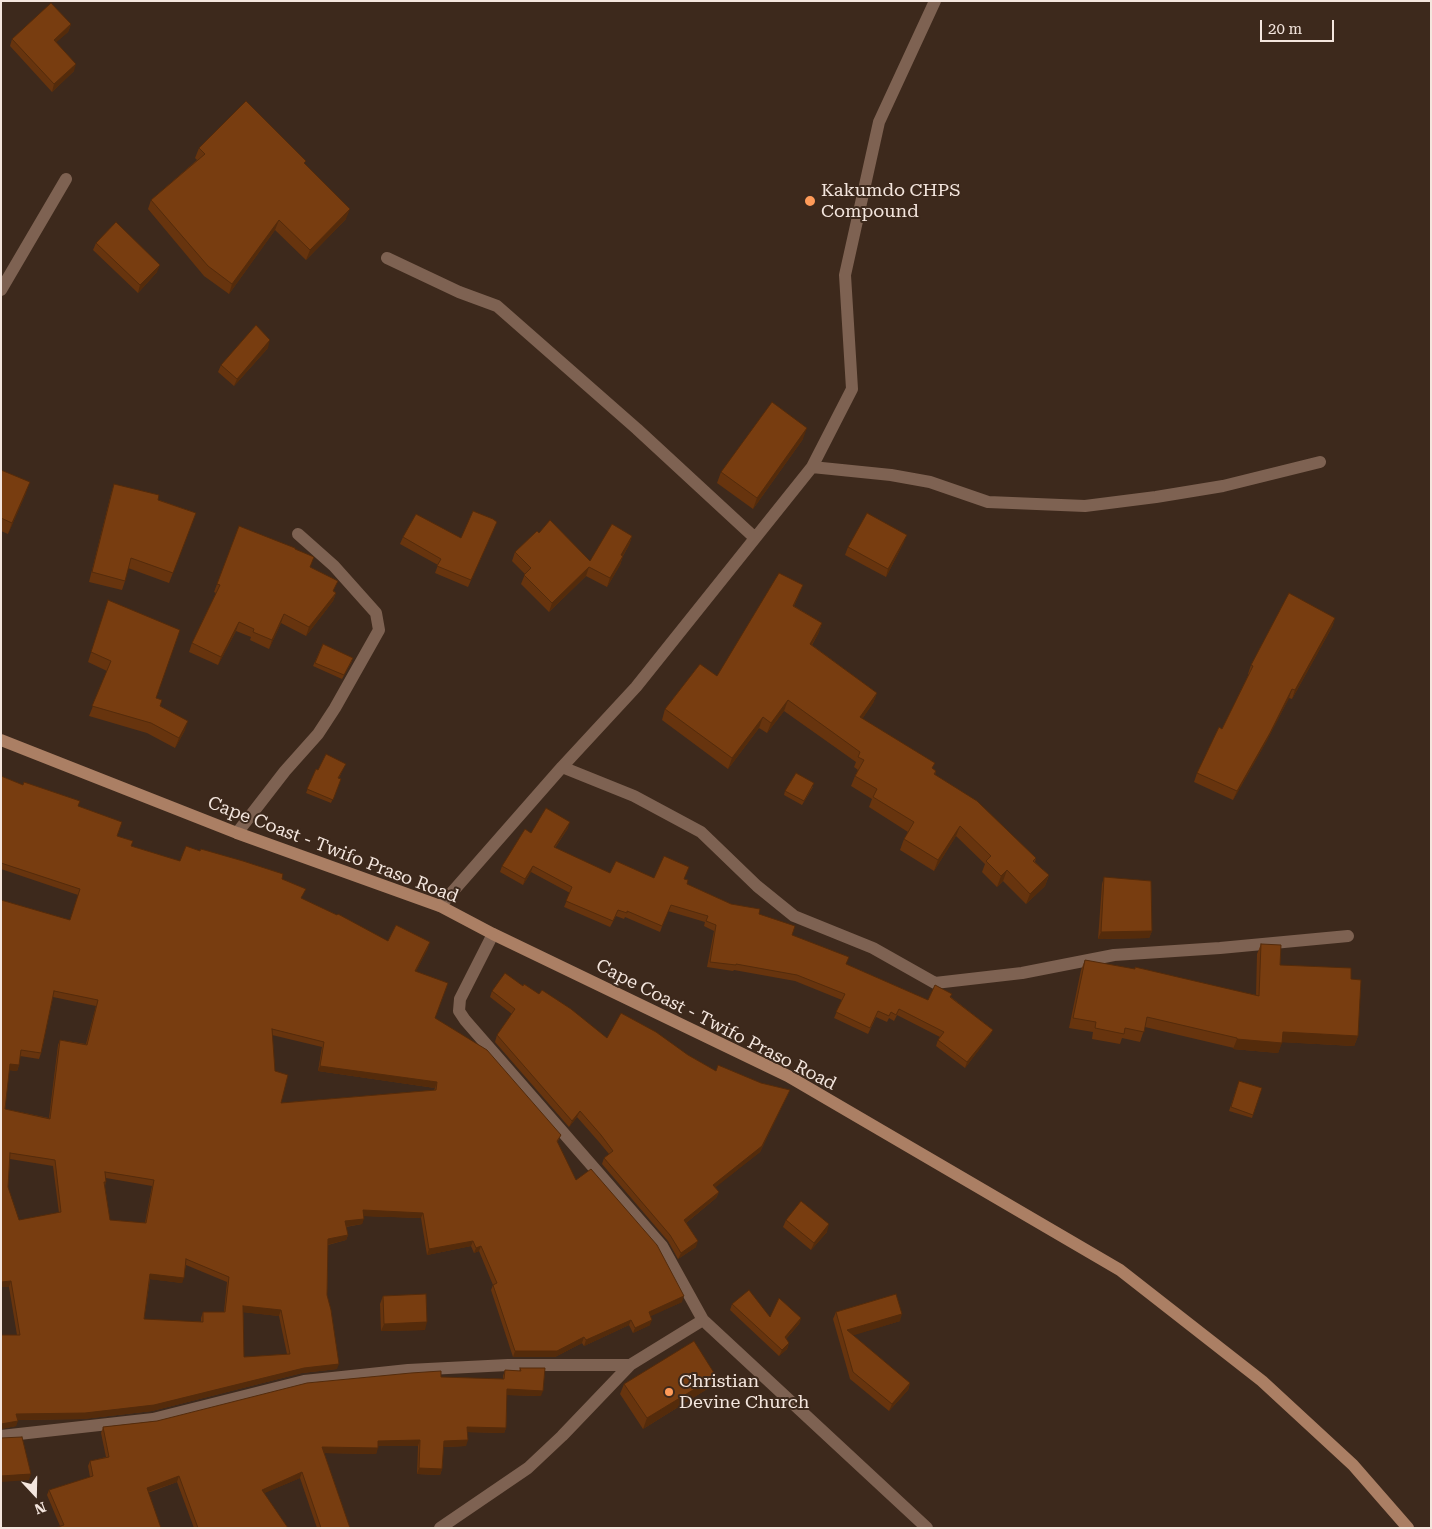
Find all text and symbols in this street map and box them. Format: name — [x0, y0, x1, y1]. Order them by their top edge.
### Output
scale bar — [1262, 10, 1336, 42]
text: 20 m — [1268, 20, 1302, 38]
place label: Kakumdo CHPS Compound — [821, 180, 960, 222]
marker: Kakumdo CHPS Compound — [803, 194, 817, 208]
street label: Cape Coast - Twifo Praso Road — [205, 792, 461, 908]
street label: Cape Coast - Twifo Praso Road — [592, 955, 840, 1095]
place label: Christian Devine Church — [679, 1371, 809, 1414]
marker: Christian Devine Church — [663, 1386, 675, 1398]
north arrow — [10, 1469, 60, 1519]
text: N — [32, 1499, 48, 1517]

